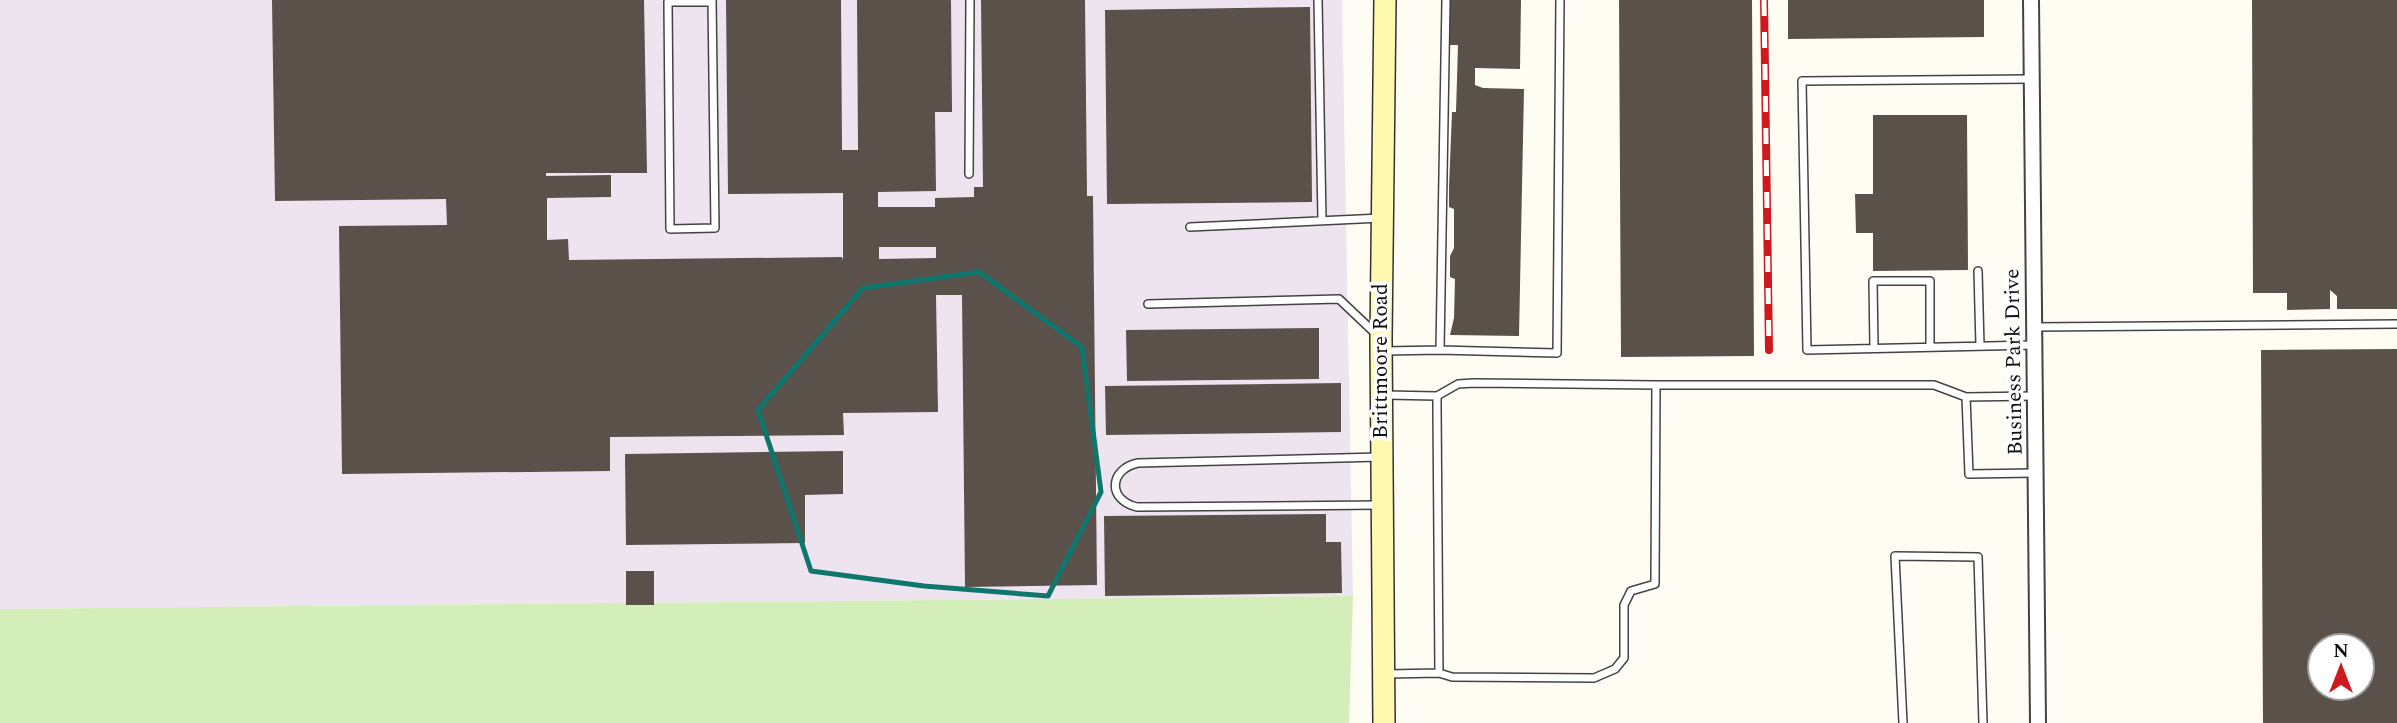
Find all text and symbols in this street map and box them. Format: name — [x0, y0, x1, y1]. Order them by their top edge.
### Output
street label: Business Park Drive — [1996, 268, 2032, 456]
street label: Brittmoore Road — [1365, 283, 1397, 439]
north arrow — [2306, 632, 2376, 702]
text: N — [2333, 637, 2349, 666]

